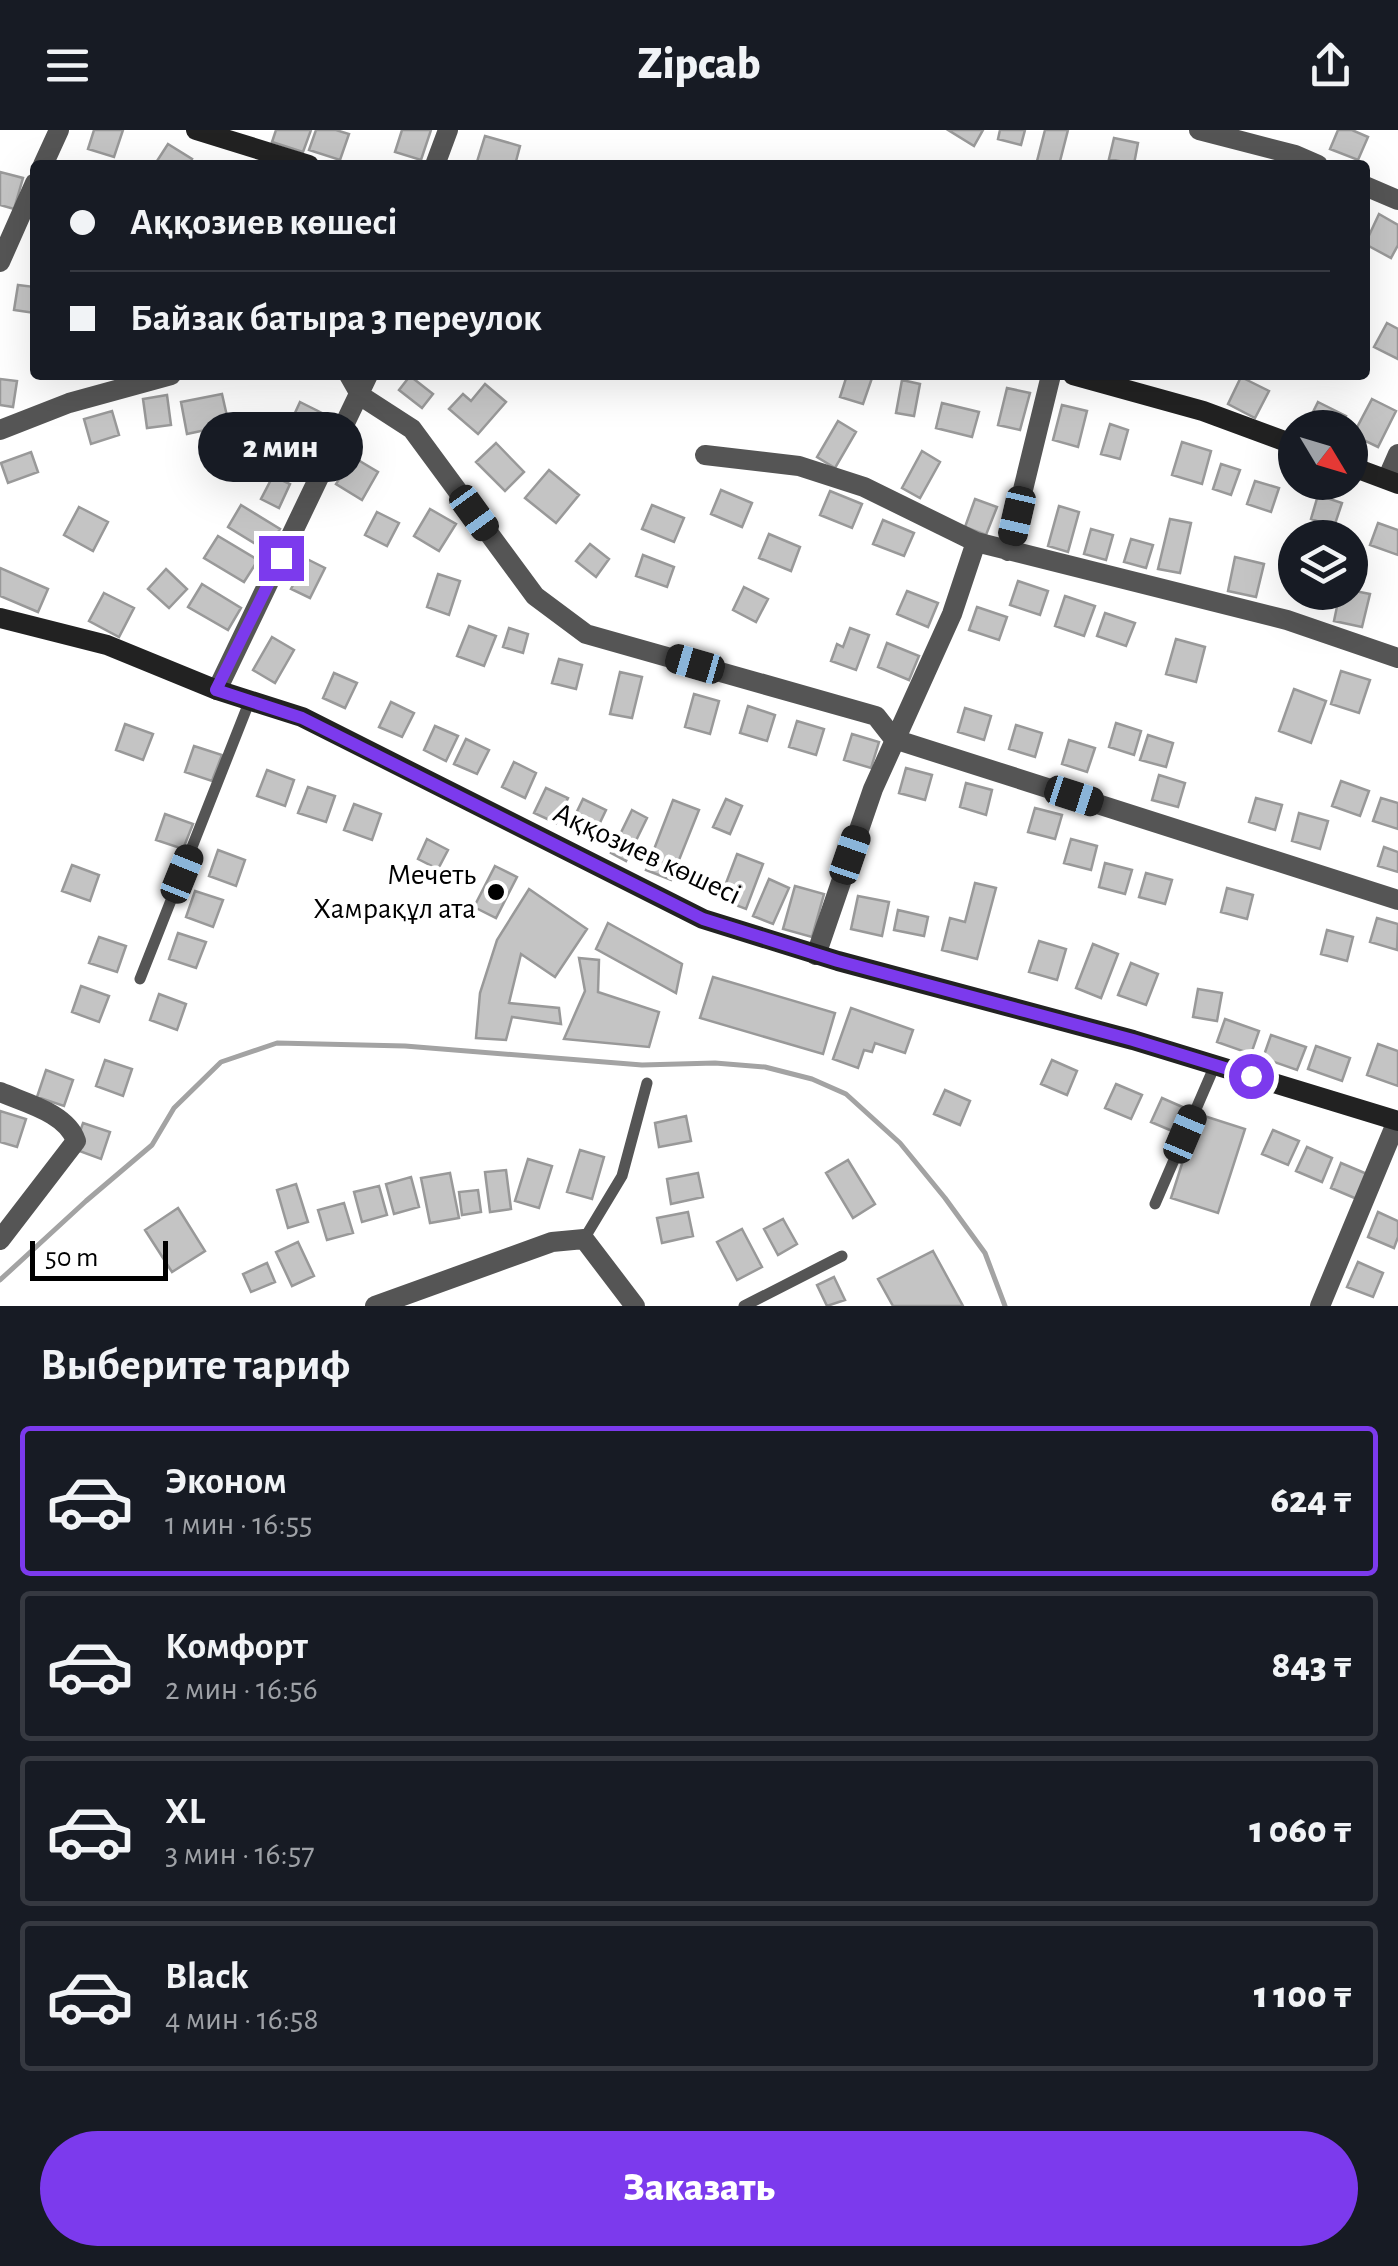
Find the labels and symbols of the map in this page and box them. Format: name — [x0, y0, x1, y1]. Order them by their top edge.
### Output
north arrow — [1278, 410, 1368, 500]
callout: 2 мин — [198, 413, 364, 483]
car — [444, 480, 504, 546]
car — [996, 483, 1038, 549]
route end — [259, 536, 304, 581]
car — [662, 641, 728, 687]
car — [1041, 772, 1107, 820]
street label: Аққозиев көшесі — [549, 797, 745, 911]
car — [826, 822, 874, 888]
car — [157, 841, 207, 907]
place label: Мечеть Хамрақұл ата — [313, 860, 476, 924]
marker: Мечеть Хамрақұл ата — [485, 881, 507, 903]
route start — [1229, 1054, 1274, 1099]
car — [1159, 1101, 1211, 1167]
scale bar — [30, 1236, 168, 1280]

